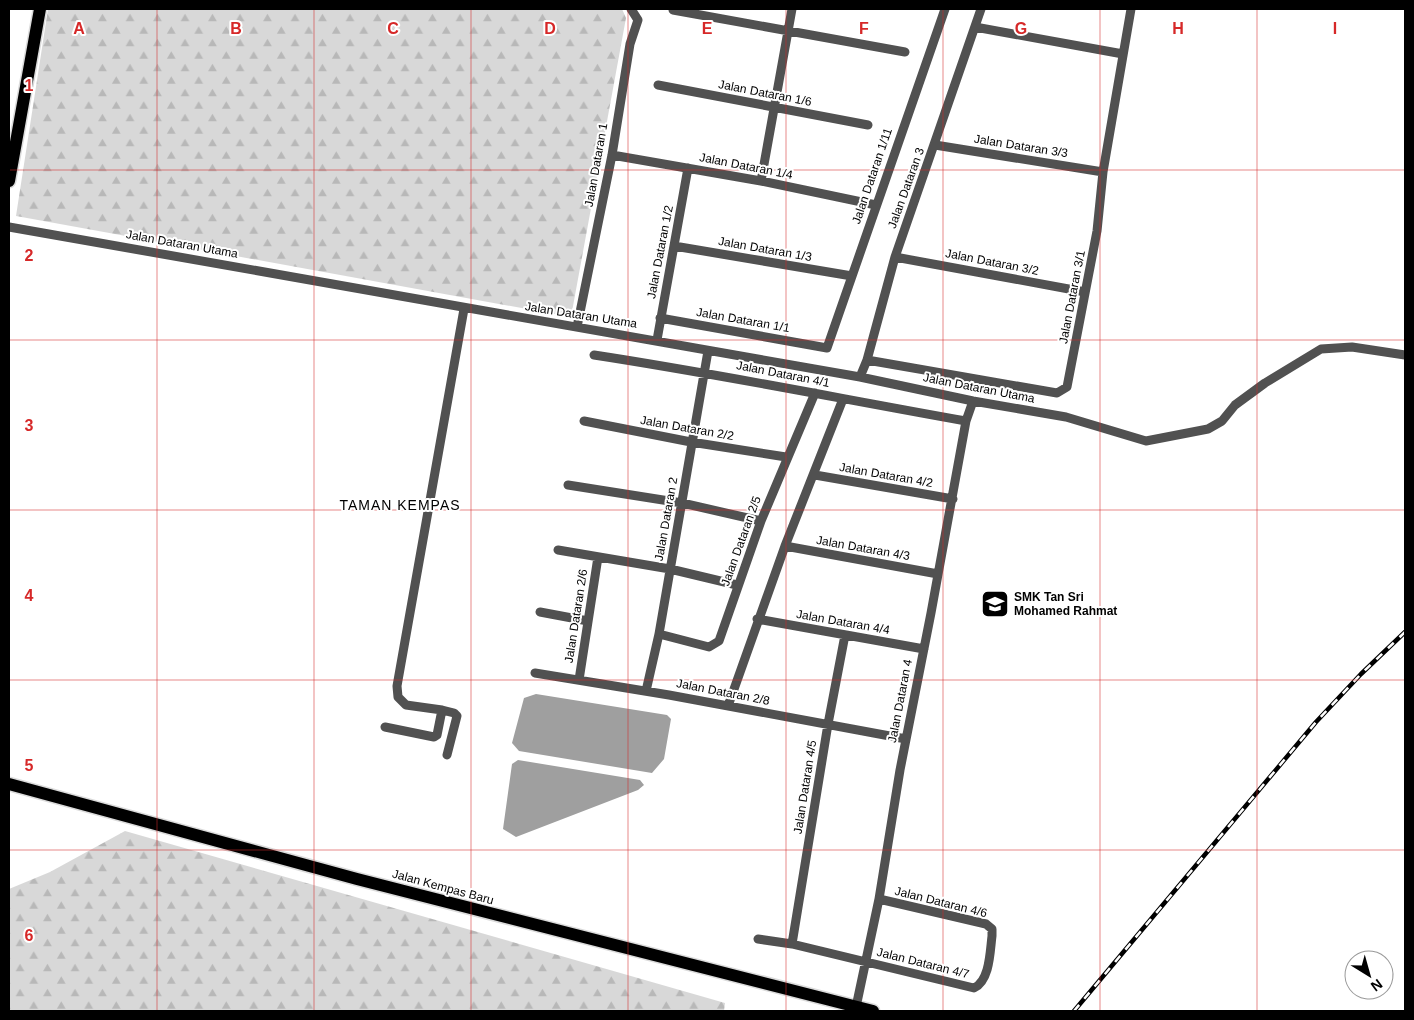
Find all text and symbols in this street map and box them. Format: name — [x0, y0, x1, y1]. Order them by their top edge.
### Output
text: A — [73, 20, 85, 37]
text: B — [230, 20, 242, 37]
text: C — [387, 20, 399, 37]
text: D — [544, 20, 556, 37]
text: E — [702, 20, 713, 37]
text: F — [859, 20, 869, 37]
text: G — [1015, 20, 1027, 37]
text: H — [1172, 20, 1184, 37]
text: I — [1333, 20, 1337, 37]
text: 1 — [25, 77, 34, 94]
street label: Jalan Dataran 1/6 — [717, 77, 813, 109]
street label: Jalan Dataran 1 — [582, 122, 610, 208]
street label: Jalan Dataran 1/11 — [849, 126, 895, 226]
street label: Jalan Dataran 3/3 — [973, 132, 1069, 160]
street label: Jalan Dataran 3 — [885, 146, 927, 230]
street label: Jalan Dataran 1/4 — [698, 150, 794, 182]
street label: Jalan Dataran 1/2 — [644, 204, 676, 300]
street label: Jalan Dataran Utama — [125, 227, 239, 261]
street label: Jalan Dataran 1/3 — [717, 234, 813, 264]
street label: Jalan Dataran 3/2 — [944, 246, 1040, 278]
text: 2 — [25, 247, 34, 264]
street label: Jalan Dataran 3/1 — [1056, 249, 1088, 345]
street label: Jalan Dataran Utama — [524, 299, 638, 331]
street label: Jalan Dataran 1/1 — [695, 305, 791, 335]
street label: Jalan Dataran 4/1 — [735, 358, 831, 390]
street label: Jalan Dataran Utama — [922, 370, 1036, 406]
street label: Jalan Dataran 2/2 — [639, 413, 735, 443]
text: 3 — [25, 417, 34, 434]
street label: Jalan Dataran 4/2 — [838, 460, 934, 490]
street label: Jalan Dataran 2 — [652, 476, 680, 562]
street label: Jalan Dataran 2/5 — [718, 494, 764, 588]
district label: TAMAN KEMPAS — [339, 497, 461, 513]
street label: Jalan Dataran 4/3 — [815, 533, 911, 563]
street label: Jalan Dataran 2/6 — [562, 568, 590, 664]
text: 4 — [25, 587, 34, 604]
school or university icon: SMK Tan Sri Mohamed Rahmat — [980, 589, 1010, 619]
place label: SMK Tan Sri Mohamed Rahmat — [1014, 590, 1117, 618]
street label: Jalan Dataran 4/4 — [795, 607, 891, 637]
street label: Jalan Dataran 4 — [885, 658, 915, 744]
street label: Jalan Dataran 2/8 — [675, 676, 771, 708]
street label: Jalan Dataran 4/5 — [791, 739, 819, 835]
text: 5 — [25, 757, 34, 774]
street label: Jalan Kempas Baru — [391, 867, 495, 907]
street label: Jalan Dataran 4/6 — [893, 884, 989, 920]
text: 6 — [25, 927, 34, 944]
street label: Jalan Dataran 4/7 — [875, 945, 971, 981]
north arrow — [1344, 950, 1394, 1000]
text: N — [1368, 976, 1386, 995]

